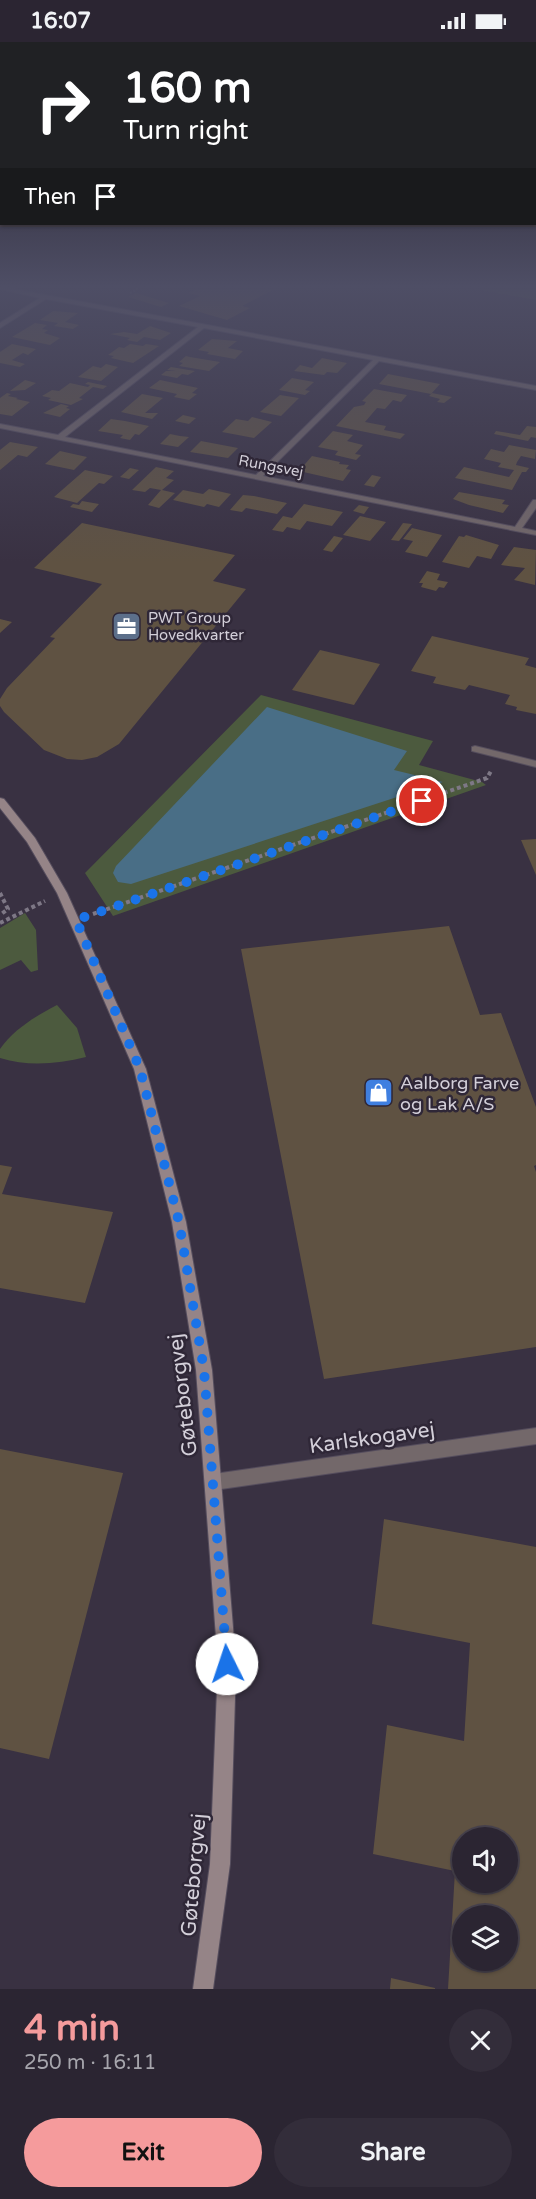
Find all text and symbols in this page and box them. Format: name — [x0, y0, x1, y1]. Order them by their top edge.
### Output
text: 16:07 — [30, 8, 91, 34]
text: 160 m — [123, 63, 252, 114]
icon: right — [24, 66, 102, 144]
text: Turn right — [123, 114, 249, 147]
icon: arrive — [89, 180, 122, 213]
text: Then — [24, 184, 77, 210]
street label: Rungsvej — [237, 451, 305, 481]
place label: PWT Group Hovedkvarter — [148, 609, 244, 644]
office icon: PWT Group Hovedkvarter — [111, 611, 143, 643]
pin — [396, 775, 447, 826]
icon: arrive — [405, 784, 438, 817]
place label: Aalborg Farve og Lak A/S — [400, 1072, 519, 1115]
shop icon: Aalborg Farve og Lak A/S — [363, 1077, 395, 1109]
street label: Gøteborgvej — [163, 1332, 203, 1458]
street label: Karlskogavej — [308, 1417, 436, 1459]
position arrow — [195, 1632, 259, 1696]
street label: Gøteborgvej — [176, 1812, 212, 1938]
map controls — [452, 1827, 518, 1971]
button: sound — [452, 1827, 518, 1893]
button: layers — [452, 1905, 518, 1971]
text: 4 min — [24, 2007, 120, 2050]
button: close — [449, 2009, 512, 2072]
text: 250 m · 16:11 — [24, 2051, 156, 2075]
button: Exit — [24, 2118, 262, 2187]
button: Share — [274, 2118, 512, 2187]

